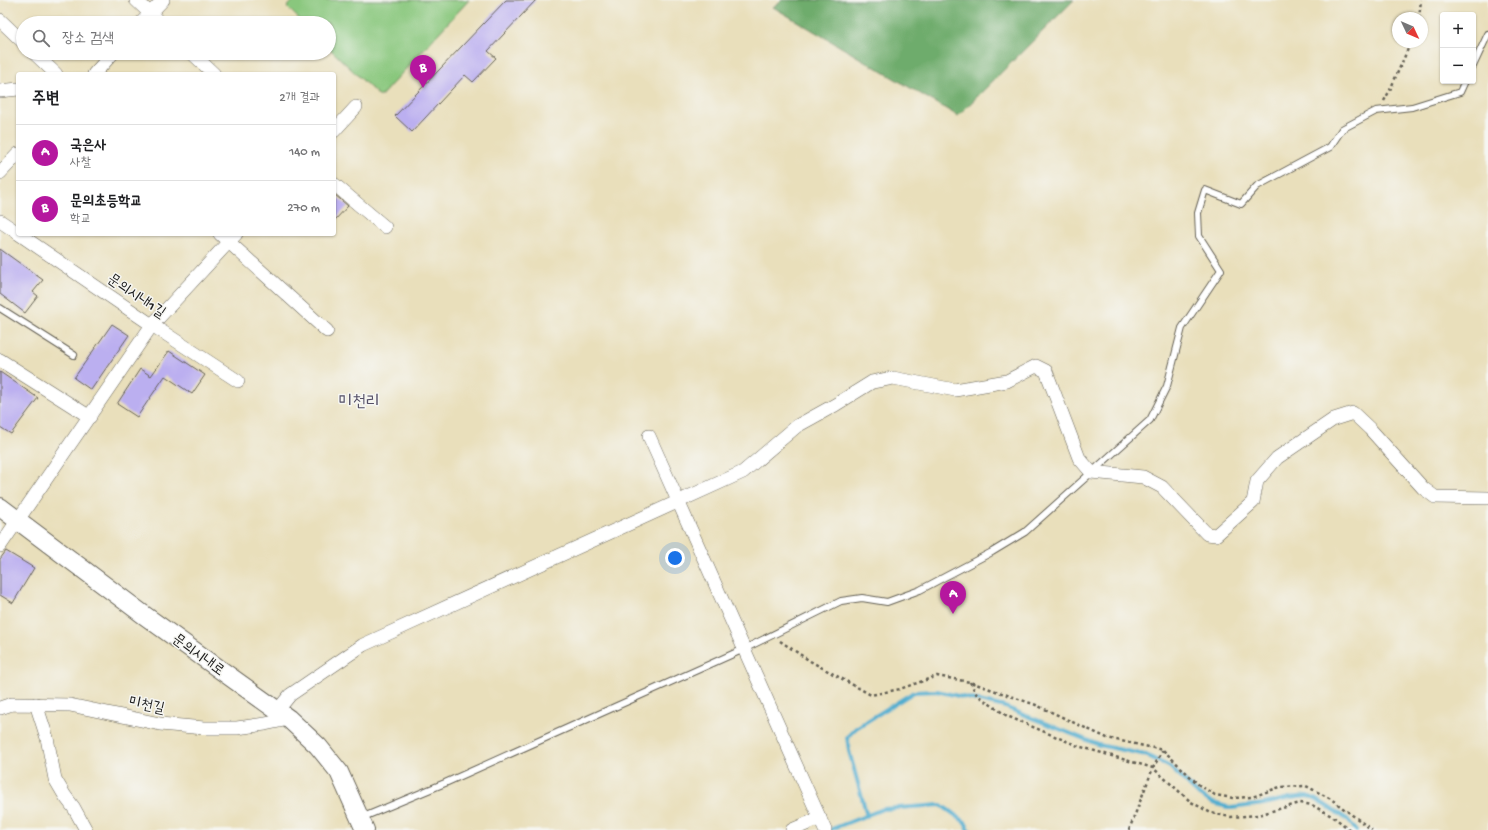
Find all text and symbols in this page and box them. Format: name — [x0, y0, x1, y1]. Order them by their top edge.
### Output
north arrow — [1392, 12, 1428, 48]
map controls — [1440, 12, 1476, 84]
button: + — [1440, 12, 1476, 48]
search box — [16, 16, 336, 60]
icon: search — [30, 27, 52, 49]
text: 장소 검색 — [62, 30, 114, 48]
button: − — [1440, 48, 1476, 84]
pin: B — [410, 55, 436, 88]
text: 주변 — [32, 90, 59, 110]
text: 2개 결과 — [279, 91, 320, 106]
text: 국은사 — [70, 137, 106, 155]
text: A — [41, 145, 49, 160]
text: 140 m — [289, 145, 320, 160]
text: 사찰 — [70, 156, 91, 171]
text: 문의초등학교 — [70, 193, 142, 211]
text: B — [42, 201, 48, 216]
text: 270 m — [287, 201, 320, 216]
text: 학교 — [70, 212, 91, 227]
street label: 문의시내1길 — [103, 271, 168, 323]
district label: 미천리 — [338, 393, 380, 413]
your location — [665, 548, 685, 568]
pin: A — [940, 581, 966, 614]
street label: 문의시내로 — [168, 631, 228, 681]
street label: 미천길 — [127, 693, 166, 719]

